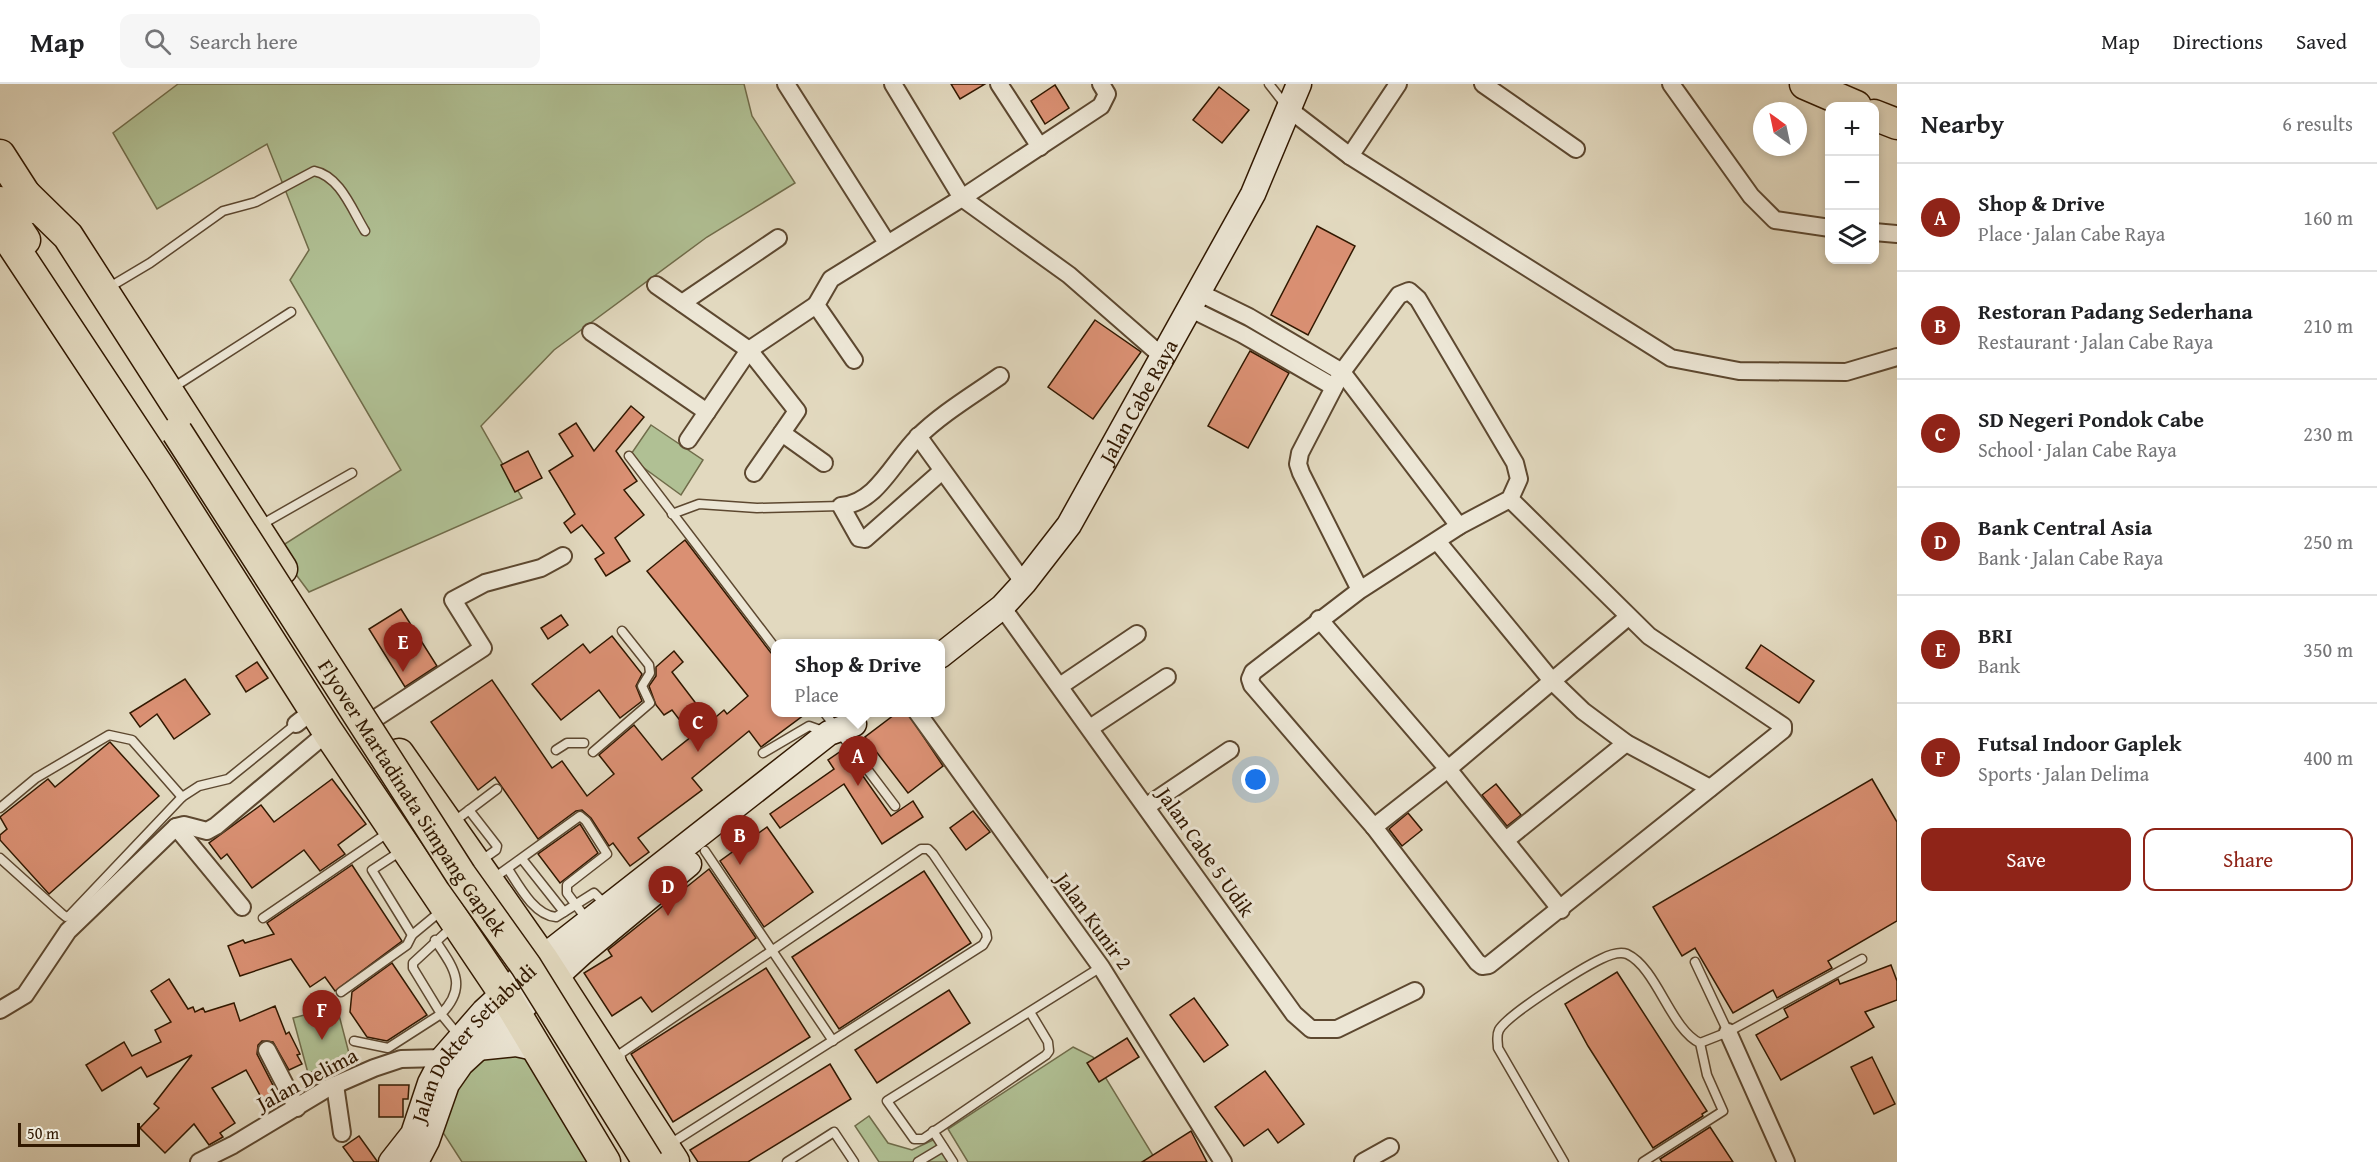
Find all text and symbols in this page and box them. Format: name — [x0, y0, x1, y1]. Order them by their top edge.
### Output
search box — [120, 14, 540, 68]
text: Map — [30, 21, 84, 62]
icon: search — [141, 25, 174, 58]
text: Search here — [189, 25, 298, 57]
text: Map — [2101, 26, 2140, 57]
text: Directions — [2173, 26, 2263, 57]
text: Saved — [2296, 26, 2347, 57]
north arrow — [1753, 102, 1807, 156]
map controls — [1825, 102, 1879, 264]
button: + — [1825, 102, 1879, 156]
text: Nearby — [1921, 104, 2004, 143]
text: 6 results — [2282, 109, 2353, 138]
button: − — [1825, 156, 1879, 210]
text: Shop & Drive — [1978, 187, 2105, 219]
text: A — [1934, 203, 1947, 232]
text: 160 m — [2303, 203, 2353, 232]
button: layers — [1825, 210, 1879, 264]
text: Place · Jalan Cabe Raya — [1978, 219, 2165, 248]
text: Restoran Padang Sederhana — [1978, 295, 2253, 327]
text: B — [1934, 311, 1947, 340]
text: 210 m — [2303, 311, 2353, 340]
text: Restaurant · Jalan Cabe Raya — [1978, 327, 2213, 356]
street label: Jalan Cabe Raya — [1090, 333, 1185, 471]
text: SD Negeri Pondok Cabe — [1978, 403, 2204, 435]
text: C — [1935, 419, 1946, 448]
text: 230 m — [2303, 419, 2353, 448]
text: School · Jalan Cabe Raya — [1978, 435, 2177, 464]
text: Bank Central Asia — [1978, 511, 2152, 543]
text: D — [1934, 527, 1947, 556]
text: 250 m — [2303, 527, 2353, 556]
text: Bank · Jalan Cabe Raya — [1978, 543, 2163, 572]
text: BRI — [1978, 619, 2013, 651]
pin: E — [384, 622, 422, 672]
text: E — [1935, 635, 1946, 664]
text: 350 m — [2303, 635, 2353, 664]
popup — [771, 639, 945, 717]
text: Shop & Drive — [795, 648, 921, 680]
text: Bank — [1978, 651, 2020, 680]
street label: Flyover Martadinata Simpang Gaplek — [311, 653, 515, 942]
text: Place — [795, 680, 839, 709]
pin: C — [678, 702, 718, 752]
text: Futsal Indoor Gaplek — [1978, 727, 2181, 759]
pin: A — [838, 736, 878, 786]
text: F — [1935, 743, 1946, 772]
text: 400 m — [2303, 743, 2353, 772]
text: Sports · Jalan Delima — [1978, 759, 2149, 788]
your location — [1241, 765, 1270, 794]
street label: Jalan Cabe 5 Udik — [1148, 778, 1262, 923]
pin: B — [720, 816, 760, 865]
button: Save — [1921, 828, 2131, 891]
button: Share — [2143, 828, 2353, 891]
street label: Jalan Kunir 2 — [1046, 863, 1140, 976]
pin: D — [648, 866, 688, 916]
street label: Jalan Dokter Setiabudi — [402, 955, 543, 1129]
pin: F — [302, 990, 342, 1040]
street label: Jalan Delima — [248, 1039, 363, 1120]
scale bar — [18, 1120, 140, 1148]
text: 50 m — [27, 1121, 59, 1145]

